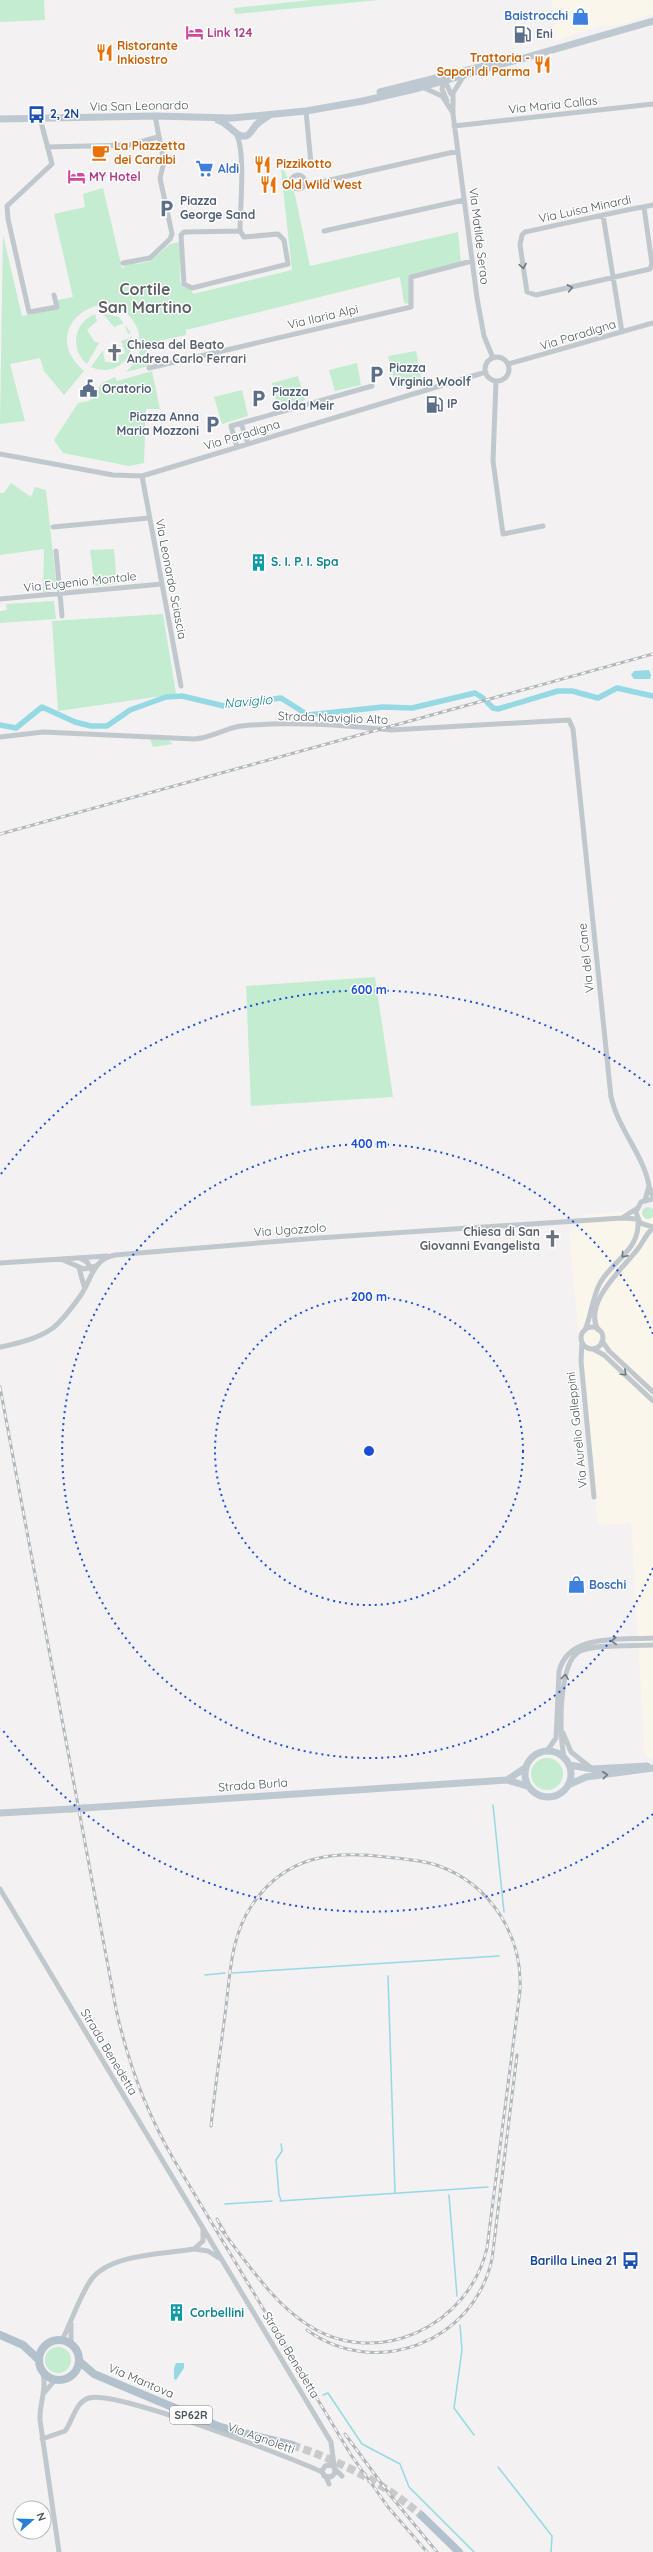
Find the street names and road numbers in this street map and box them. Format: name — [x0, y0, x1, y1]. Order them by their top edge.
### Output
street label: Via Maria Callas — [508, 92, 599, 117]
street label: Via San Leonardo — [89, 97, 189, 114]
street label: Via Matilde Serao — [466, 187, 493, 285]
street label: Via Luisa Minardi — [537, 191, 632, 226]
street label: Via Ilaria Alpi — [286, 301, 360, 332]
street label: Via Paradigna — [538, 316, 618, 353]
street label: Via Paradigna — [202, 416, 282, 453]
street label: Via Leonardo Sciascia — [152, 517, 191, 640]
street label: Via Eugenio Montale — [23, 568, 137, 595]
street label: Strada Naviglio Alto — [278, 708, 388, 727]
street label: Via del Cane — [574, 922, 597, 994]
street label: Via Ugozzolo — [253, 1219, 327, 1240]
street label: Via Aurelio Galleppini — [563, 1371, 590, 1489]
street label: Strada Burla — [218, 1775, 288, 1794]
street label: Strada Benedetta — [78, 2006, 141, 2098]
street label: Strada Benedetta — [260, 2309, 323, 2401]
street label: Via Mantova — [106, 2360, 176, 2401]
road number: SP62R — [170, 2406, 212, 2424]
street label: Via Agnoletti — [225, 2418, 297, 2457]

